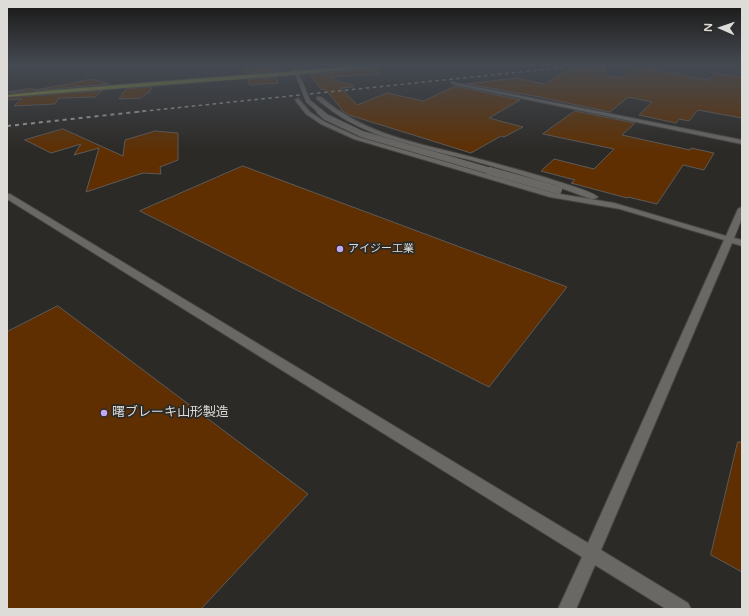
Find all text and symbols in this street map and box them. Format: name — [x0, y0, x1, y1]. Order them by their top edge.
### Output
north arrow — [701, 8, 741, 48]
text: N — [702, 23, 715, 32]
place label: アイジー工業 — [348, 242, 414, 256]
marker: アイジー工業 — [335, 244, 345, 254]
place label: 曙ブレーキ山形製造 — [112, 405, 229, 421]
marker: 曙ブレーキ山形製造 — [99, 408, 109, 418]

